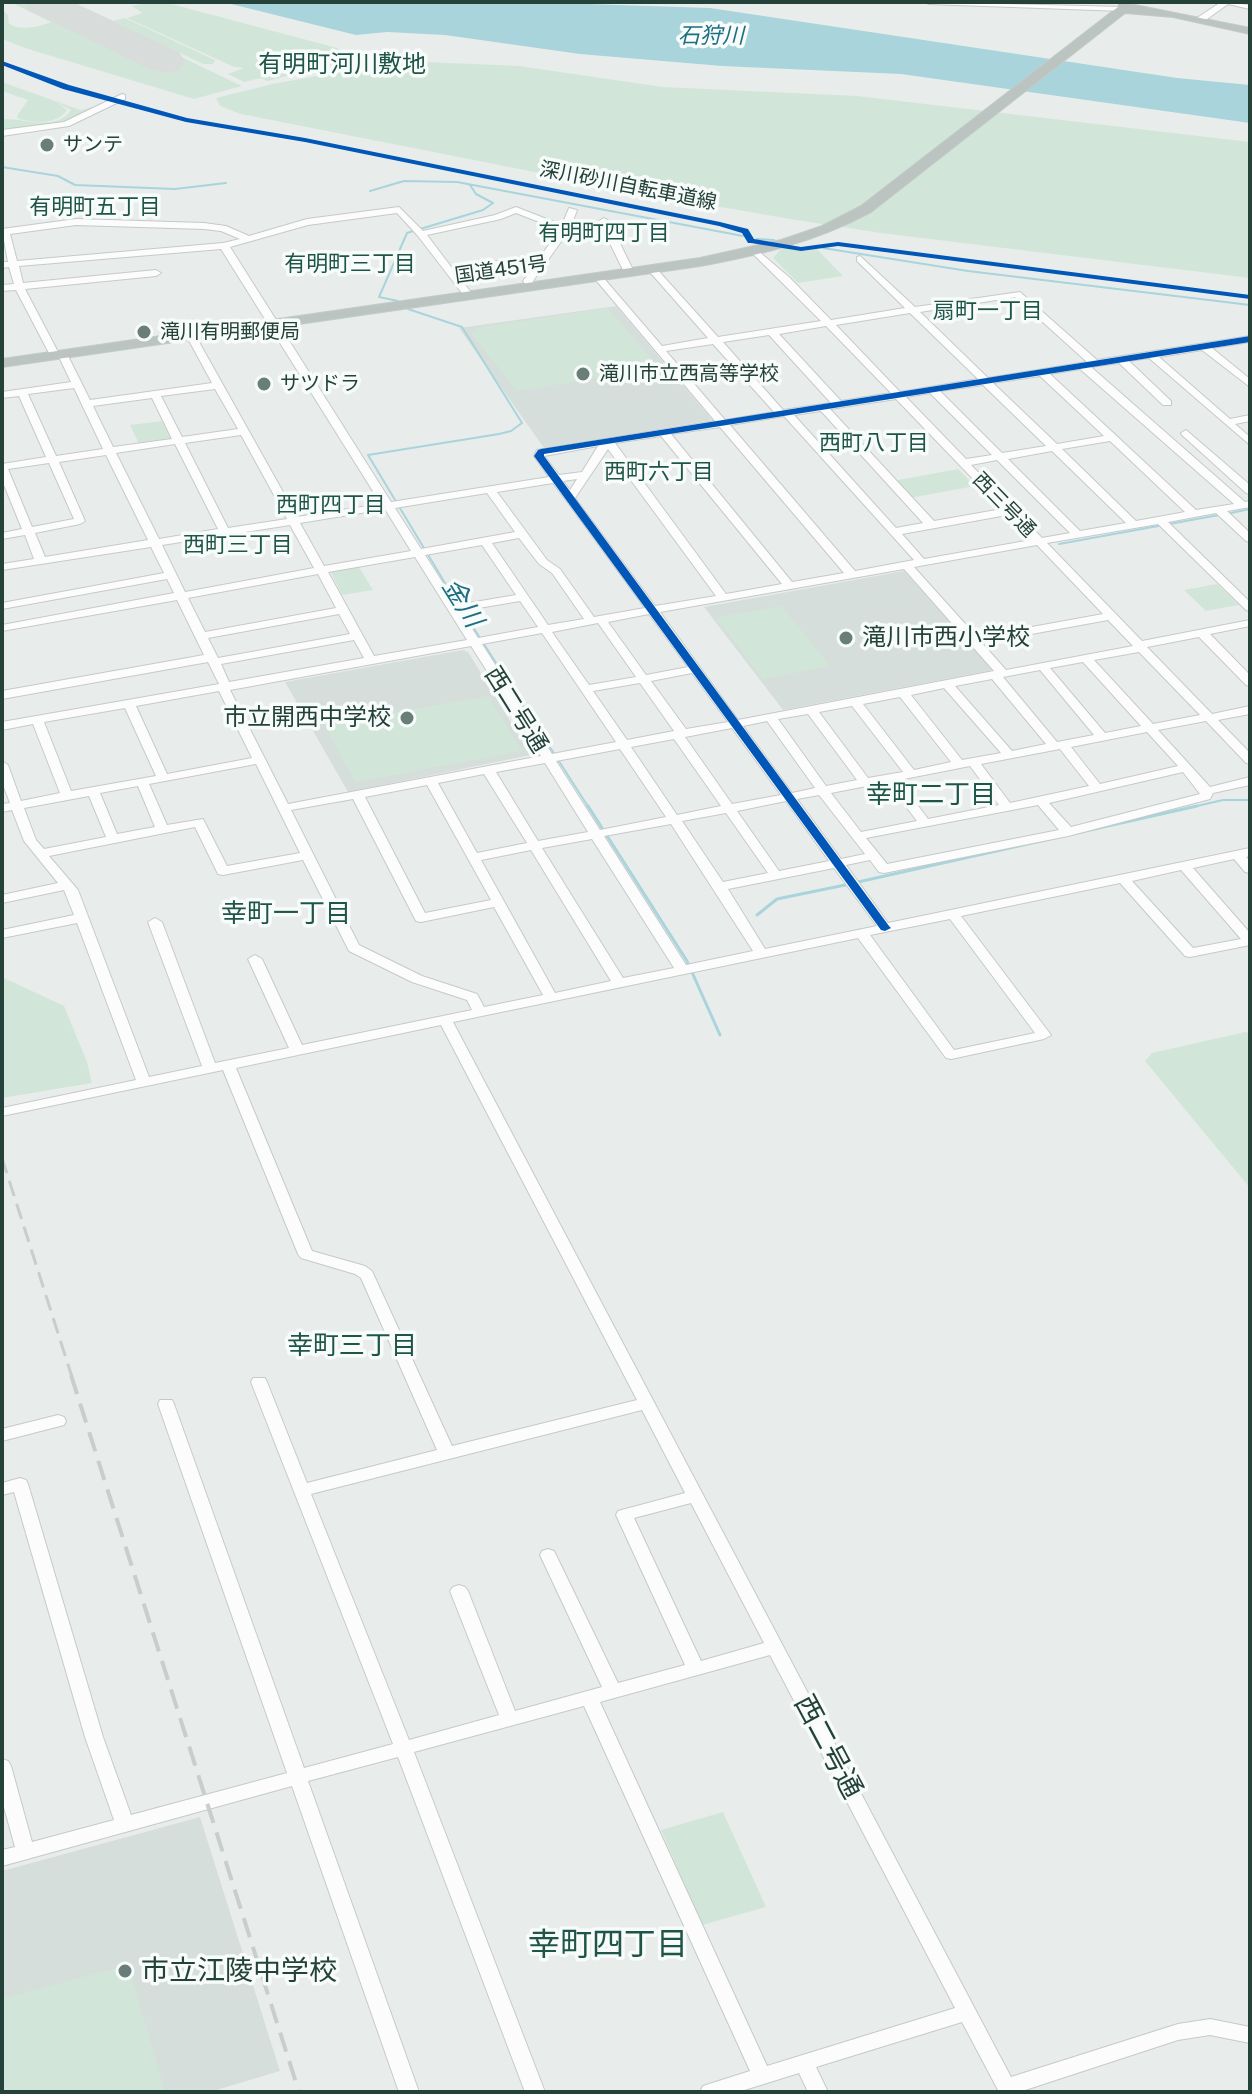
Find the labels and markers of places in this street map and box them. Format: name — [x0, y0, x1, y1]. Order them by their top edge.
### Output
place label: サンテ — [63, 133, 123, 157]
marker: サンテ — [38, 136, 56, 154]
place label: 滝川有明郵便局 — [160, 320, 300, 344]
marker: 滝川有明郵便局 — [135, 323, 153, 341]
place label: 滝川市立西高等学校 — [599, 362, 779, 386]
marker: 滝川市立西高等学校 — [574, 365, 592, 383]
place label: サツドラ — [280, 372, 360, 396]
marker: サツドラ — [255, 375, 273, 393]
place label: 滝川市西小学校 — [862, 624, 1030, 652]
marker: 滝川市西小学校 — [837, 629, 855, 647]
place label: 市立開西中学校 — [223, 704, 391, 732]
marker: 市立開西中学校 — [398, 709, 416, 727]
place label: 市立江陵中学校 — [141, 1954, 337, 1988]
marker: 市立江陵中学校 — [116, 1962, 134, 1980]

